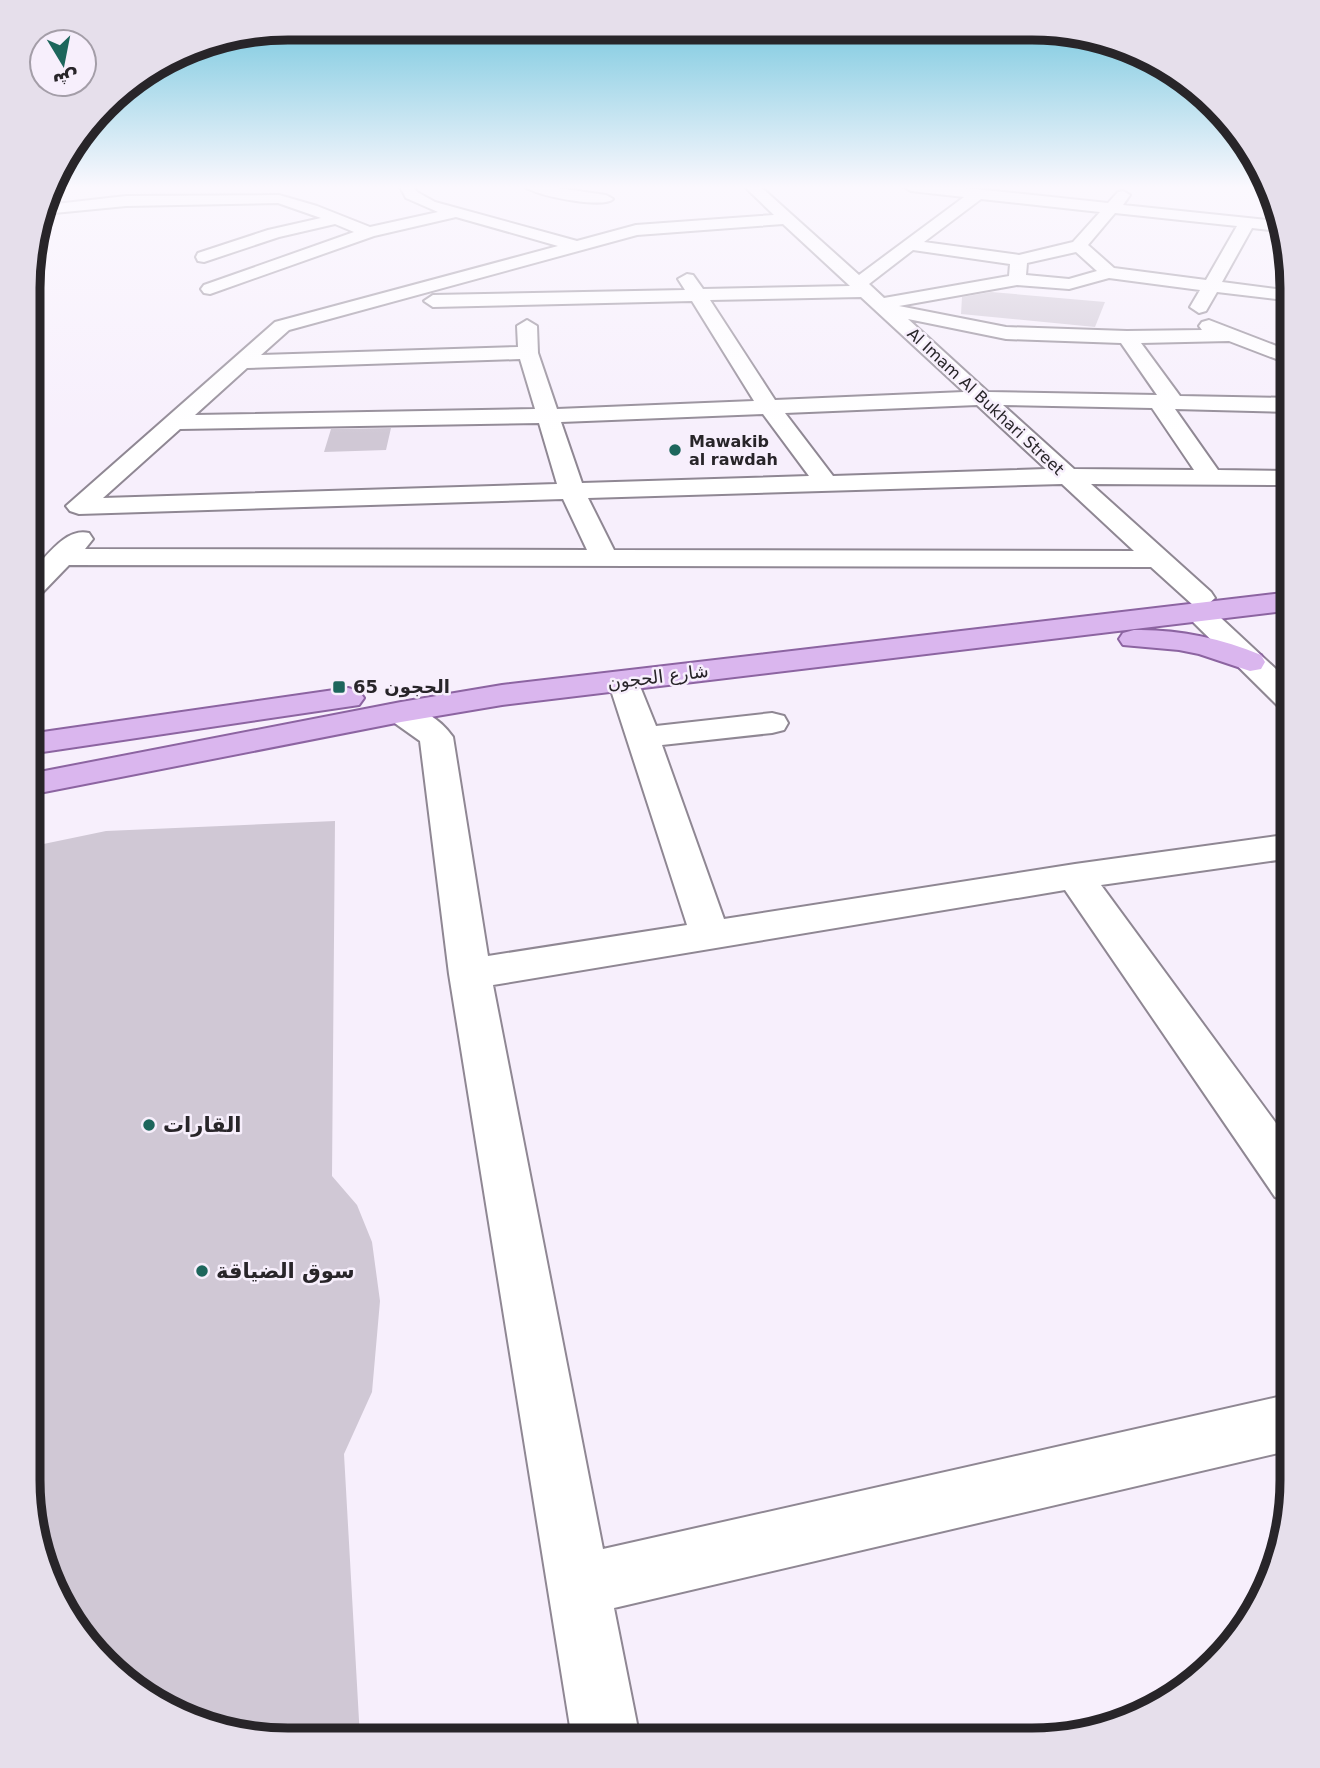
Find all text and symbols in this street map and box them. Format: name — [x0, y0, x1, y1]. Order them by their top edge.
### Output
north arrow — [28, 28, 98, 98]
text: ش — [51, 66, 81, 93]
street label: Al Imam Al Bukhari Street — [904, 324, 1068, 479]
place label: Mawakib al rawdah — [689, 432, 778, 469]
marker: Mawakib al rawdah — [667, 442, 683, 458]
street label: شارع الحجون — [606, 660, 710, 694]
place label: الحجون 65 — [353, 676, 450, 698]
marker: الحجون 65 — [331, 679, 347, 695]
place label: القارات — [163, 1113, 241, 1137]
marker: القارات — [141, 1117, 157, 1133]
place label: سوق الضياقة — [216, 1259, 355, 1283]
marker: سوق الضياقة — [194, 1263, 210, 1279]

